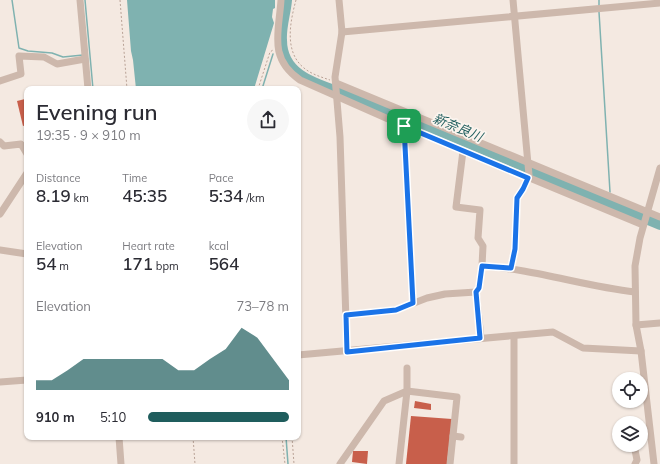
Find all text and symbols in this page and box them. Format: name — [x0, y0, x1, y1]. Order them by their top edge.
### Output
text: Evening run — [36, 98, 158, 126]
button: share — [247, 99, 289, 141]
pin — [387, 109, 421, 143]
water label: 新奈良川 — [431, 109, 487, 145]
icon: arrive — [393, 115, 415, 137]
text: 19:35 · 9 × 910 m — [36, 127, 141, 143]
text: Distance — [36, 171, 80, 185]
text: Time — [122, 171, 147, 185]
text: Pace — [209, 171, 233, 185]
text: 8.19 — [36, 185, 71, 206]
text: 45:35 — [122, 185, 167, 206]
text: 5:34 — [209, 185, 243, 206]
text: km — [71, 191, 89, 205]
text: /km — [243, 191, 265, 205]
text: Elevation — [36, 239, 83, 253]
text: Heart rate — [122, 239, 175, 253]
text: kcal — [209, 239, 229, 253]
text: 54 — [36, 253, 56, 274]
text: 171 — [122, 253, 153, 274]
text: 564 — [209, 253, 239, 274]
text: m — [56, 259, 69, 273]
text: bpm — [153, 259, 179, 273]
text: Elevation — [36, 298, 91, 314]
text: 73–78 m — [236, 298, 289, 314]
map controls — [612, 372, 648, 452]
button: locate — [612, 372, 648, 408]
text: 910 m — [36, 409, 75, 425]
text: 5:10 — [100, 409, 126, 425]
button: layers — [612, 416, 648, 452]

